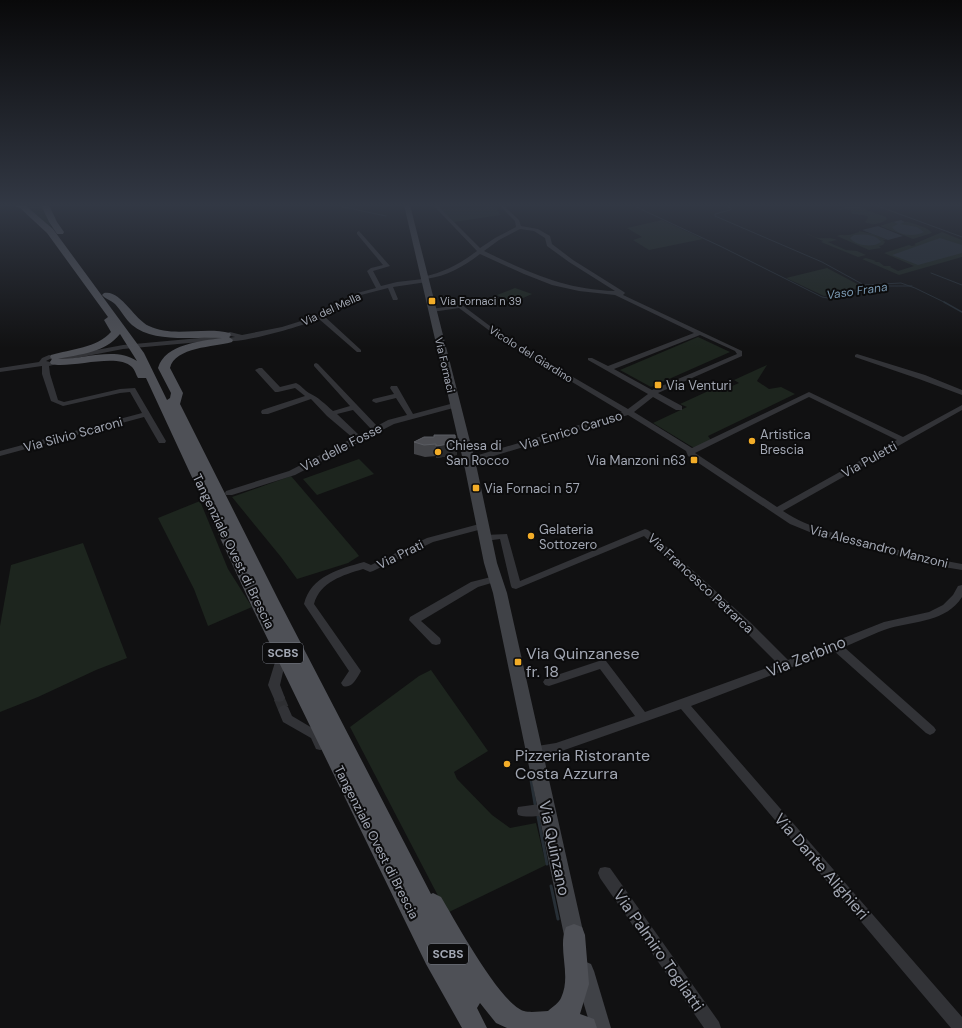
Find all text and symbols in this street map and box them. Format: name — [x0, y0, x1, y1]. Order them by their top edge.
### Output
water label: Vaso Frana — [825, 279, 889, 303]
street label: Via del Mella — [299, 289, 363, 329]
place label: Via Fornaci n 39 — [440, 294, 522, 308]
marker: Via Fornaci n 39 — [427, 296, 437, 306]
street label: Vicolo del Giardino — [486, 323, 576, 385]
street label: Via Fornaci — [432, 336, 458, 394]
place label: Via Venturi — [666, 377, 732, 394]
marker: Via Venturi — [653, 380, 663, 390]
street label: Via Enrico Caruso — [518, 407, 625, 454]
street label: Via Silvio Scaroni — [22, 413, 125, 456]
street label: Via delle Fosse — [298, 420, 385, 475]
place label: Artistica Brescia — [760, 426, 811, 458]
marker: Artistica Brescia — [747, 436, 757, 446]
place label: Chiesa di San Rocco — [446, 437, 509, 469]
street label: Via Puletti — [839, 437, 900, 482]
marker: Chiesa di San Rocco — [433, 447, 443, 457]
place label: Via Manzoni n63 — [587, 452, 686, 469]
marker: Via Manzoni n63 — [689, 455, 699, 465]
street label: Tangenziale Ovest di Brescia — [189, 471, 278, 631]
place label: Via Fornaci n 57 — [484, 480, 580, 497]
marker: Via Fornaci n 57 — [471, 483, 481, 493]
place label: Gelateria Sottozero — [539, 521, 598, 553]
street label: Via Alessandro Manzoni — [808, 521, 950, 572]
street label: Via Francesco Petrarca — [644, 530, 757, 637]
marker: Gelateria Sottozero — [526, 531, 536, 541]
street label: Via Prati — [374, 536, 426, 573]
street label: Via Zerbino — [763, 631, 849, 682]
road number: SCBS — [263, 643, 303, 663]
place label: Via Quinzanese fr. 18 — [526, 643, 640, 682]
marker: Via Quinzanese fr. 18 — [513, 657, 523, 667]
place label: Pizzeria Ristorante Costa Azzurra — [515, 745, 650, 784]
marker: Pizzeria Ristorante Costa Azzurra — [502, 759, 512, 769]
street label: Tangenziale Ovest di Brescia — [330, 763, 423, 922]
street label: Via Quinzano — [534, 799, 575, 898]
street label: Via Dante Alighieri — [770, 809, 874, 924]
street label: Via Palmiro Togliatti — [609, 885, 709, 1015]
road number: SCBS — [428, 944, 468, 964]

